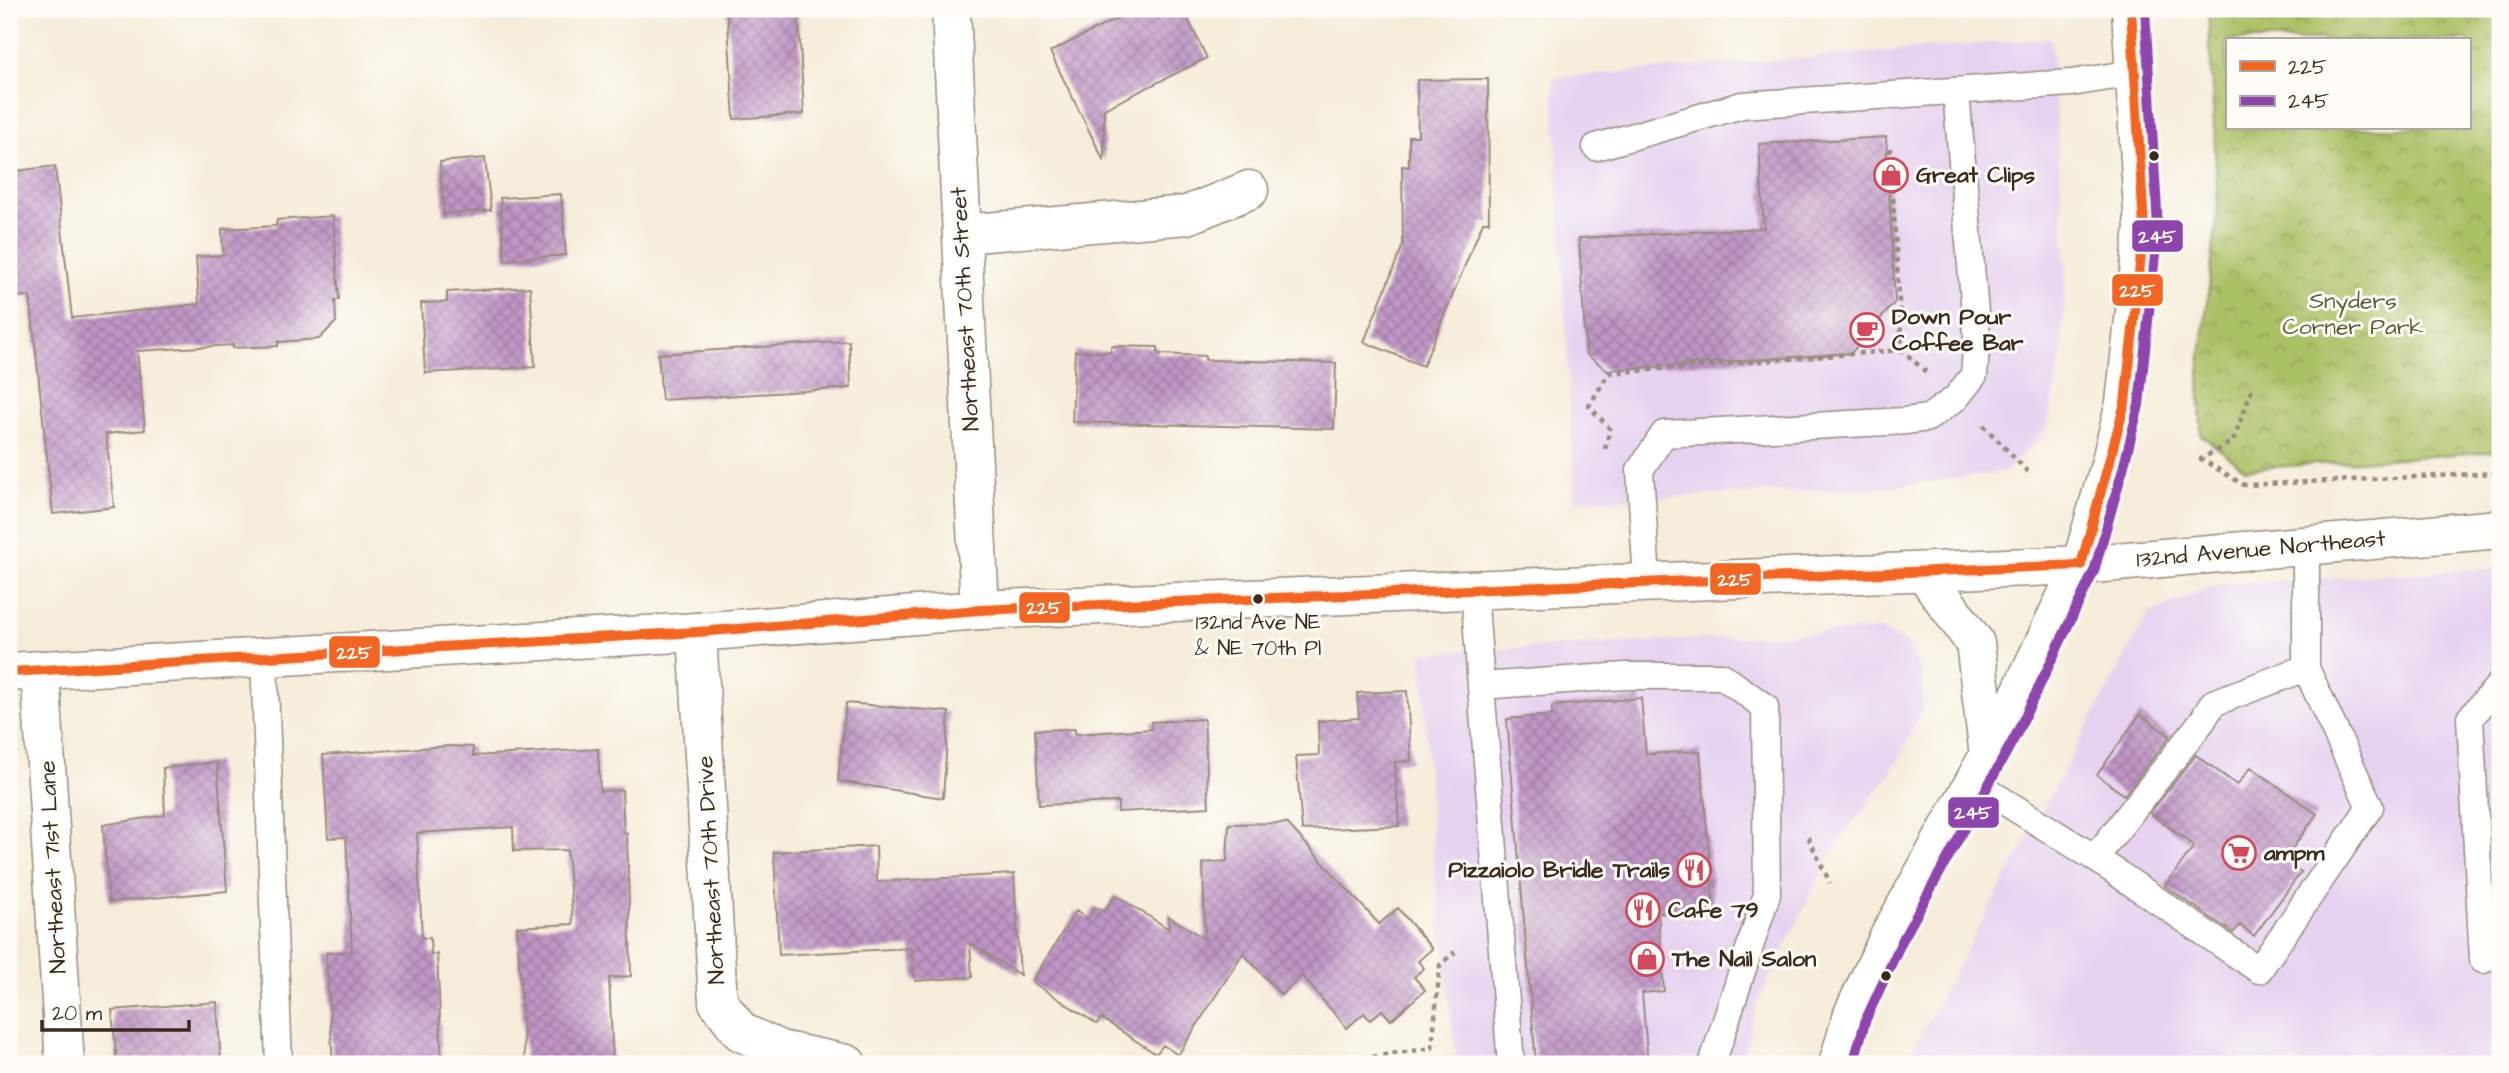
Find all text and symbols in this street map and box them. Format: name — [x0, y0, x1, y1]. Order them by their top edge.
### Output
legend — [2226, 38, 2470, 130]
text: 225 — [2288, 53, 2327, 82]
text: 245 — [2288, 87, 2329, 116]
unlabelled marker — [2147, 149, 2161, 163]
shop icon: Great Clips — [1872, 156, 1910, 194]
place label: Great Clips — [1916, 159, 2035, 191]
street label: Northeast 70th Street — [943, 185, 987, 432]
line badge: 245 — [2131, 219, 2184, 253]
text: 245 — [2137, 224, 2176, 251]
line badge: 225 — [2111, 273, 2164, 307]
text: 225 — [2118, 278, 2155, 305]
park label: Snyders Corner Park — [2283, 285, 2423, 343]
place label: Down Pour Coffee Bar — [1892, 301, 2024, 359]
cafe icon: Down Pour Coffee Bar — [1848, 311, 1886, 349]
street label: 132nd Avenue Northeast — [2135, 522, 2388, 576]
line badge: 225 — [1709, 562, 1762, 596]
text: 225 — [1716, 567, 1753, 594]
line badge: 225 — [1018, 591, 1071, 624]
marker: 132nd Ave NE & NE 70th Pl — [1251, 592, 1265, 606]
text: 225 — [1025, 595, 1062, 622]
place label: 132nd Ave NE & NE 70th Pl — [1195, 608, 1321, 663]
line badge: 225 — [328, 635, 381, 669]
text: 225 — [335, 640, 372, 667]
street label: Northeast 70th Drive — [689, 755, 733, 985]
street label: Northeast 71st Lane — [31, 759, 75, 975]
line badge: 245 — [1947, 796, 2000, 829]
text: 245 — [1953, 800, 1992, 827]
supermarket icon: ampm — [2220, 834, 2258, 872]
place label: ampm — [2263, 837, 2325, 869]
restaurant icon: Pizzaiolo Bridle Trails — [1675, 851, 1713, 889]
place label: Pizzaiolo Bridle Trails — [1448, 854, 1670, 886]
restaurant icon: Cafe 79 — [1624, 891, 1662, 929]
place label: Cafe 79 — [1668, 894, 1759, 926]
shop icon: The Nail Salon — [1628, 940, 1666, 978]
place label: The Nail Salon — [1671, 943, 1817, 975]
unlabelled marker — [1879, 969, 1893, 983]
scale bar — [42, 989, 189, 1033]
text: 20 m — [52, 999, 103, 1028]

